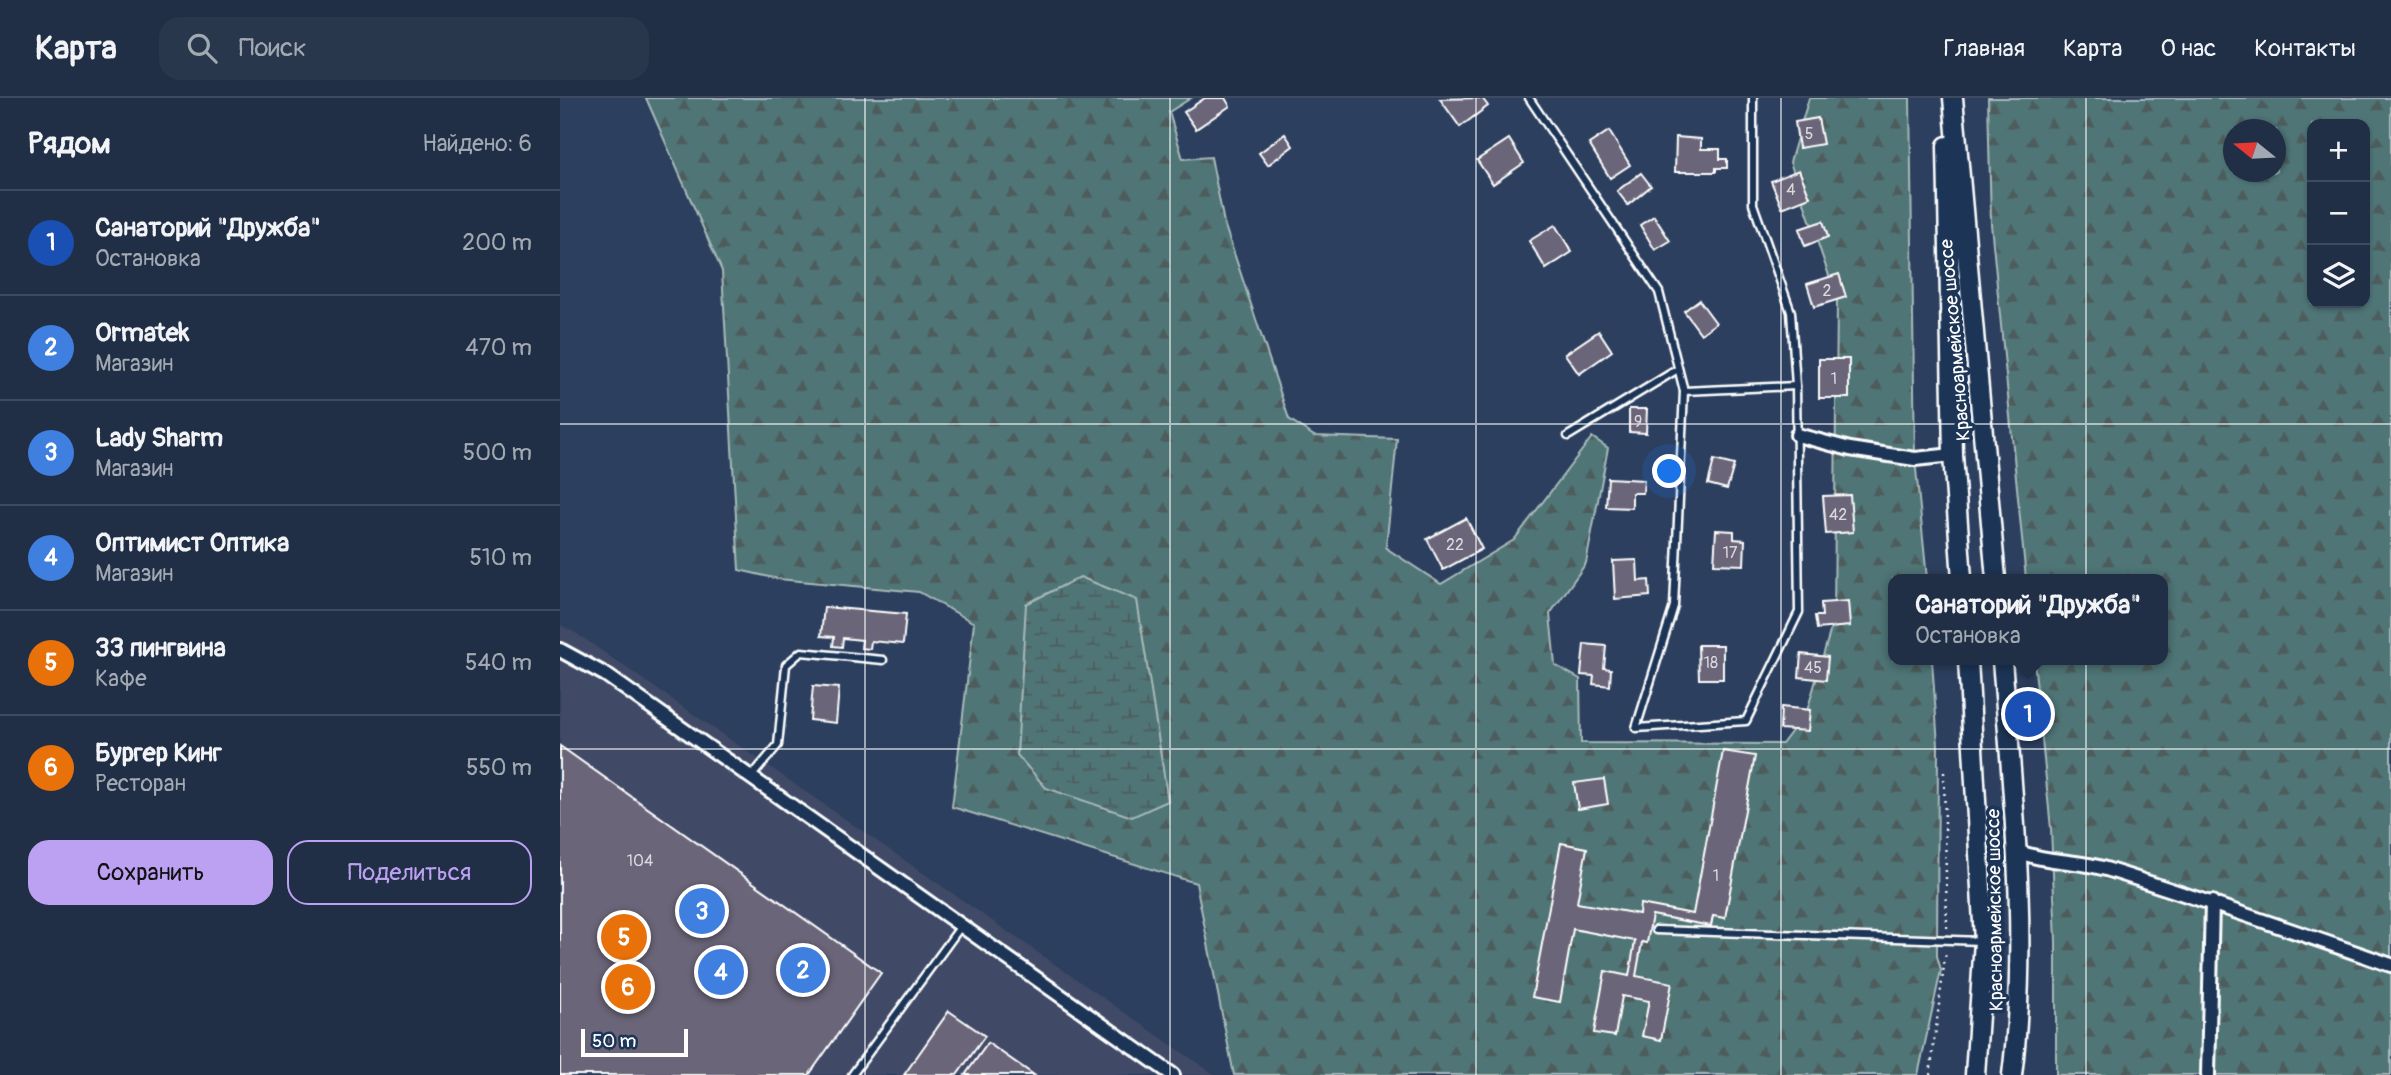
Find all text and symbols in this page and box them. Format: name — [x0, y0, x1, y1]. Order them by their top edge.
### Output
search box — [159, 17, 649, 80]
text: Карта — [35, 28, 117, 69]
icon: search — [183, 29, 221, 67]
text: Поиск — [239, 32, 307, 64]
text: Главная — [1944, 34, 2025, 63]
text: Карта — [2063, 34, 2123, 63]
text: О нас — [2161, 34, 2216, 63]
text: Контакты — [2254, 34, 2356, 63]
north arrow — [2223, 119, 2286, 182]
map controls — [2307, 119, 2370, 308]
button: + — [2307, 119, 2370, 182]
house number: 5 — [1805, 124, 1813, 144]
text: Рядом — [28, 125, 111, 162]
text: Найдено: 6 — [422, 129, 532, 158]
house number: 4 — [1786, 180, 1796, 200]
button: − — [2307, 182, 2370, 245]
text: Санаторий "Дружба" — [95, 212, 321, 244]
text: 1 — [47, 228, 56, 257]
text: 200 m — [462, 228, 532, 257]
street label: Красноармейское шоссе — [1934, 237, 1976, 442]
text: Остановка — [95, 244, 201, 273]
button: layers — [2307, 245, 2370, 308]
house number: 2 — [1823, 281, 1832, 301]
text: Ormatek — [95, 317, 189, 349]
text: 2 — [45, 333, 57, 362]
text: 470 m — [465, 333, 532, 362]
text: Магазин — [95, 349, 174, 378]
house number: 1 — [1831, 369, 1837, 389]
house number: 9 — [1634, 412, 1642, 432]
text: Lady Sharm — [95, 422, 223, 454]
text: 3 — [45, 438, 57, 467]
text: 500 m — [463, 438, 532, 467]
text: Магазин — [95, 454, 174, 483]
your location — [1652, 454, 1686, 488]
house number: 42 — [1829, 505, 1847, 525]
text: Оптимист Оптика — [95, 527, 289, 559]
house number: 22 — [1446, 535, 1464, 555]
text: 4 — [44, 543, 58, 572]
text: 510 m — [469, 543, 532, 572]
house number: 17 — [1723, 543, 1738, 563]
text: Магазин — [95, 559, 174, 588]
popup — [1888, 574, 2168, 665]
text: Санаторий "Дружба" — [1915, 589, 2141, 621]
text: Остановка — [1915, 621, 2021, 650]
text: 33 пингвина — [95, 632, 226, 664]
text: 5 — [45, 648, 57, 677]
text: 540 m — [465, 648, 532, 677]
house number: 18 — [1704, 653, 1718, 673]
house number: 45 — [1804, 658, 1822, 678]
text: Кафе — [95, 664, 147, 693]
pin: 1 — [2005, 688, 2051, 740]
text: Бургер Кинг — [95, 737, 222, 769]
text: 6 — [44, 753, 58, 782]
text: 550 m — [466, 753, 532, 782]
text: Ресторан — [95, 769, 186, 798]
street label: Красноармейское шоссе — [1981, 808, 2009, 1011]
button: Сохранить — [28, 840, 273, 905]
button: Поделиться — [287, 840, 532, 905]
house number: 104 — [627, 851, 653, 871]
house number: 1 — [1713, 866, 1719, 886]
pin: 3 — [679, 885, 725, 937]
pin: 5 — [601, 911, 647, 963]
pin: 2 — [780, 944, 826, 996]
pin: 4 — [698, 946, 744, 998]
pin: 6 — [605, 961, 651, 1013]
scale bar — [581, 1026, 688, 1058]
text: 50 m — [592, 1029, 636, 1053]

